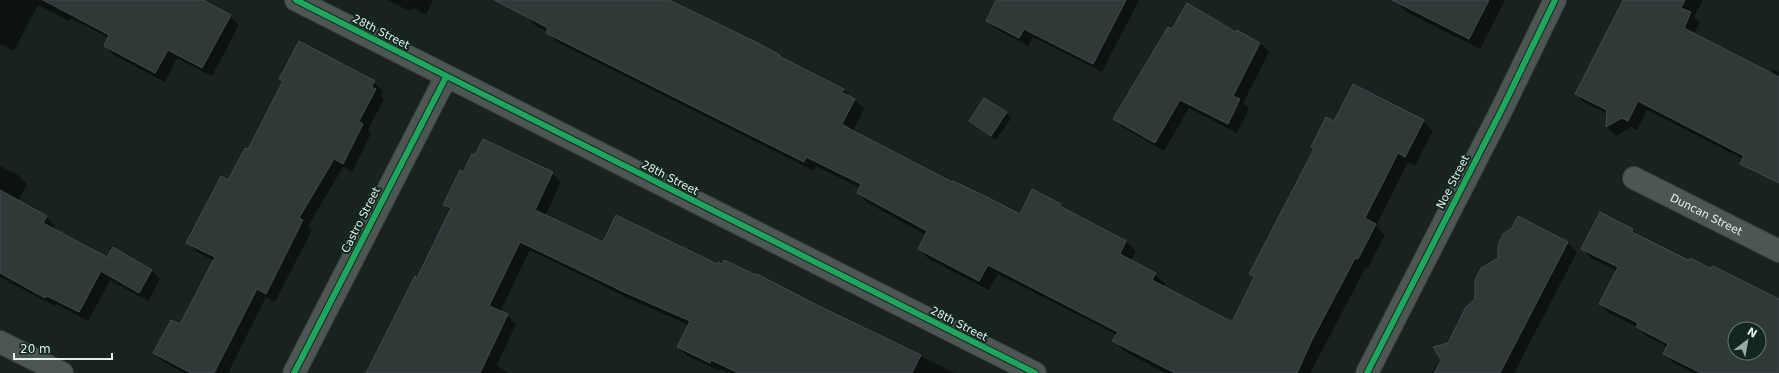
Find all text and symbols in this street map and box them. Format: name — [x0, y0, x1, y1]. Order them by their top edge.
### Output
street label: 28th Street — [350, 12, 412, 52]
street label: Noe Street — [1434, 152, 1472, 211]
street label: 28th Street — [639, 158, 701, 198]
street label: Castro Street — [339, 184, 384, 255]
street label: Duncan Street — [1668, 191, 1745, 238]
street label: 28th Street — [928, 304, 990, 344]
north arrow — [1727, 321, 1767, 361]
text: N — [1745, 325, 1759, 341]
scale bar — [14, 335, 112, 361]
text: 20 m — [20, 342, 51, 356]

